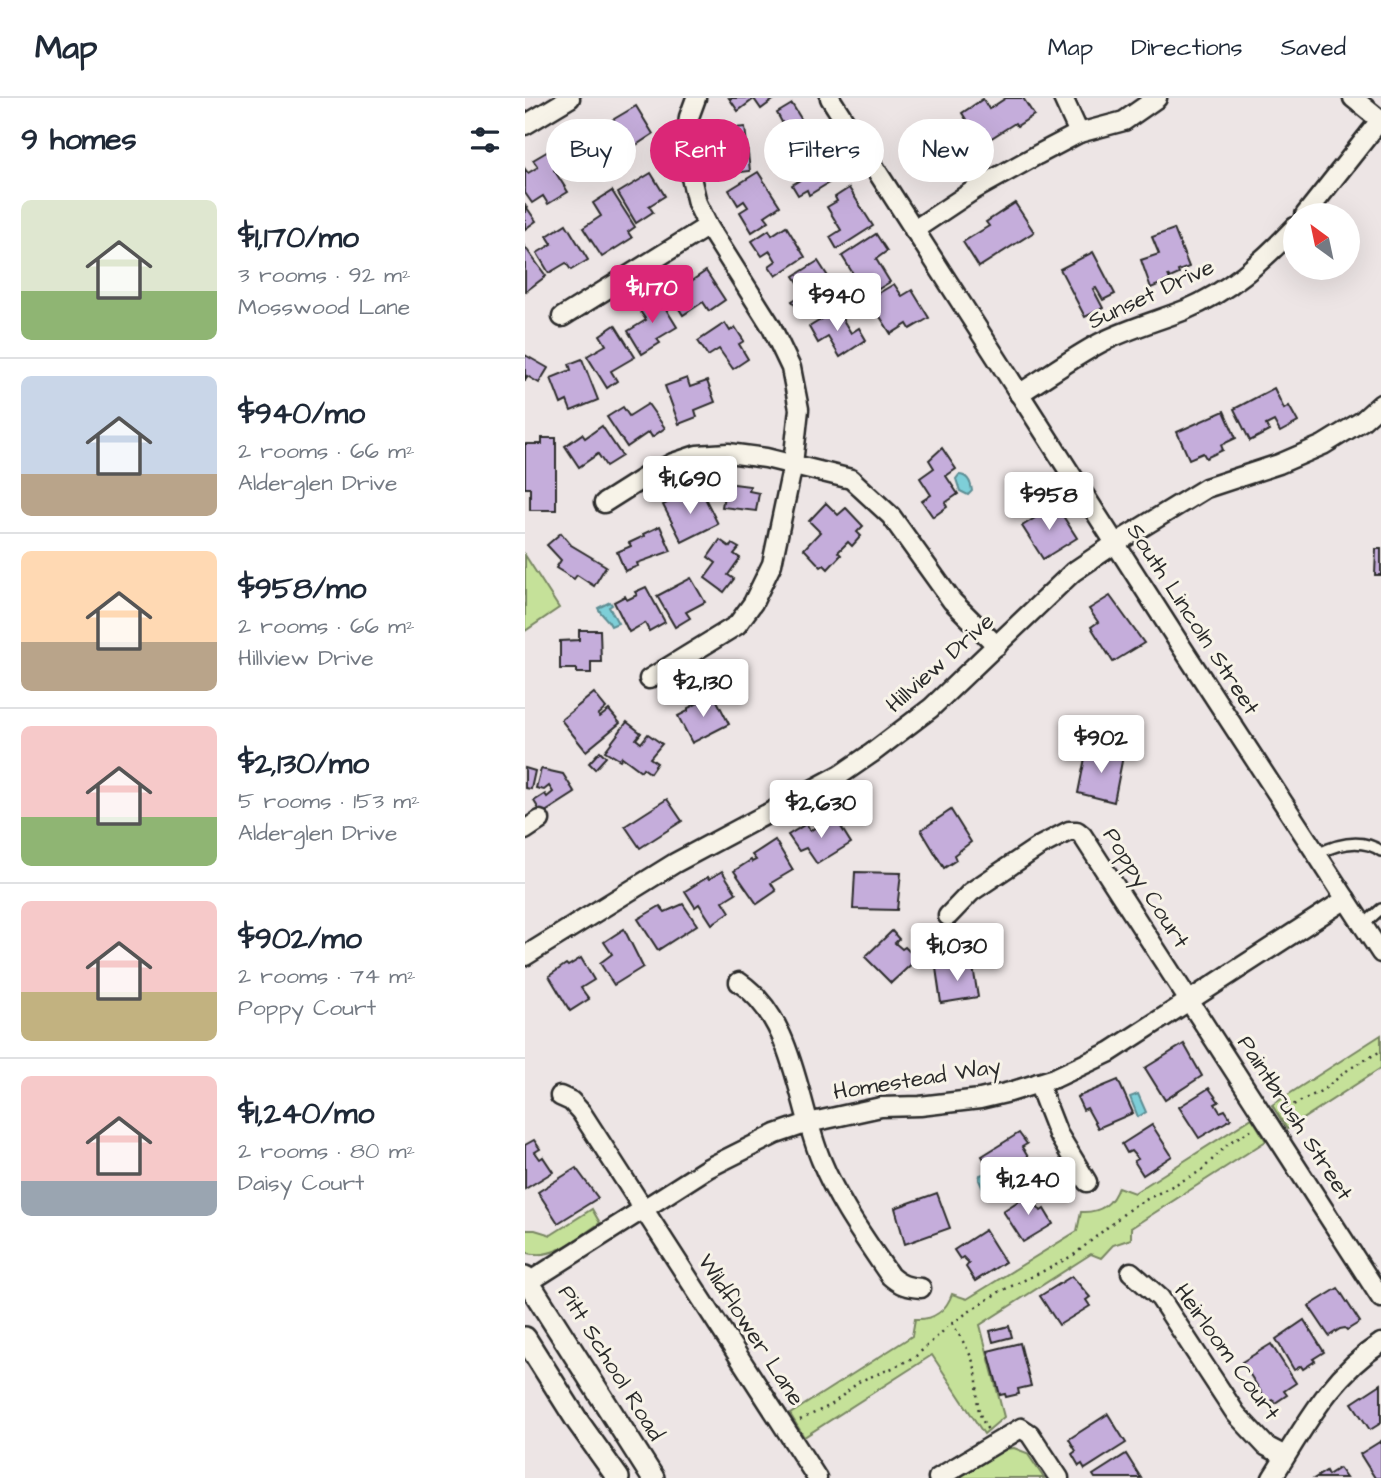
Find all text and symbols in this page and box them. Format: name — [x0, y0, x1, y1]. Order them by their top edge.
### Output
text: Map — [35, 25, 97, 71]
text: Map — [1048, 31, 1093, 65]
text: Directions — [1131, 31, 1243, 65]
text: Saved — [1281, 31, 1346, 65]
text: 9 homes — [21, 119, 136, 161]
chip: Buy — [546, 119, 636, 182]
chip: Rent — [650, 119, 750, 182]
chip: Filters — [764, 119, 884, 182]
chip: New — [898, 119, 994, 182]
icon: filters — [466, 121, 504, 159]
north arrow — [1283, 203, 1360, 280]
map controls — [1283, 203, 1360, 280]
text: $1,170/mo — [238, 217, 359, 259]
icon: home — [77, 228, 161, 312]
street label: Sunset Drive — [1083, 251, 1219, 337]
text: 3 rooms · 92 m² — [238, 259, 411, 291]
pin: $1,170 — [595, 266, 709, 325]
text: $1,170 — [626, 272, 678, 304]
pin: $940 — [796, 274, 878, 333]
text: $940 — [809, 280, 865, 312]
text: Mosswood Lane — [238, 291, 410, 323]
text: $940/mo — [238, 393, 365, 435]
icon: home — [77, 404, 161, 488]
text: 2 rooms · 66 m² — [238, 435, 415, 467]
pin: $1,690 — [633, 456, 747, 516]
text: $1,690 — [659, 463, 721, 495]
text: Alderglen Drive — [238, 467, 397, 499]
pin: $958 — [1008, 472, 1090, 532]
text: $958 — [1020, 479, 1078, 511]
street label: South Lincoln Street — [1119, 517, 1268, 722]
text: $958/mo — [238, 568, 366, 610]
icon: home — [77, 579, 161, 663]
street label: Hillview Drive — [879, 606, 1001, 720]
text: 2 rooms · 66 m² — [238, 610, 415, 642]
text: Hillview Drive — [238, 642, 374, 674]
pin: $2,130 — [646, 660, 760, 719]
text: $2,130 — [673, 666, 733, 698]
pin: $902 — [1060, 716, 1142, 775]
text: $902 — [1074, 722, 1128, 754]
text: $2,130/mo — [238, 743, 369, 785]
icon: home — [77, 754, 161, 838]
pin: $2,630 — [764, 780, 878, 840]
text: 5 rooms · 153 m² — [238, 785, 420, 817]
text: $2,630 — [786, 787, 856, 819]
text: Alderglen Drive — [238, 817, 397, 849]
street label: Poppy Court — [1094, 821, 1197, 956]
text: $902/mo — [238, 918, 362, 960]
pin: $1,030 — [900, 924, 1014, 983]
icon: home — [77, 929, 161, 1013]
text: $1,030 — [927, 930, 987, 962]
text: 2 rooms · 74 m² — [238, 960, 416, 992]
text: Poppy Court — [238, 992, 376, 1024]
street label: Paintbrush Street — [1230, 1029, 1361, 1207]
street label: Homestead Way — [831, 1050, 1004, 1109]
text: $1,240/mo — [238, 1093, 374, 1135]
icon: home — [77, 1104, 161, 1188]
text: 2 rooms · 80 m² — [238, 1135, 415, 1167]
pin: $1,240 — [971, 1158, 1085, 1217]
text: $1,240 — [996, 1164, 1060, 1196]
text: Daisy Court — [238, 1167, 364, 1199]
street label: Wildflower Lane — [690, 1248, 812, 1412]
street label: Heirloom Court — [1166, 1277, 1288, 1428]
street label: Pitt School Road — [550, 1279, 672, 1447]

